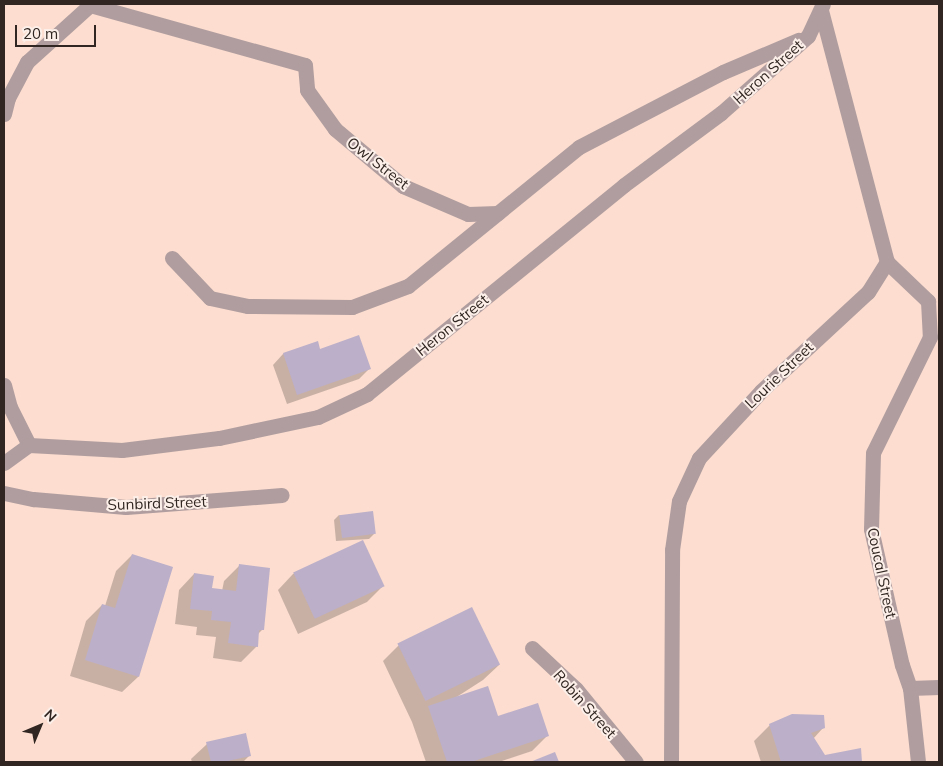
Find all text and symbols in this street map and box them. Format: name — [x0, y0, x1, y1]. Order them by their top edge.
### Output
scale bar — [18, 15, 99, 47]
text: 20 m — [23, 24, 58, 43]
street label: Heron Street — [729, 36, 807, 108]
street label: Owl Street — [343, 133, 413, 193]
street label: Heron Street — [412, 290, 492, 360]
street label: Lourie Street — [741, 338, 817, 412]
street label: Sunbird Street — [107, 492, 207, 514]
street label: Coucal Street — [864, 526, 900, 620]
street label: Robin Street — [550, 666, 620, 742]
north arrow — [15, 701, 65, 751]
text: N — [40, 705, 61, 725]

